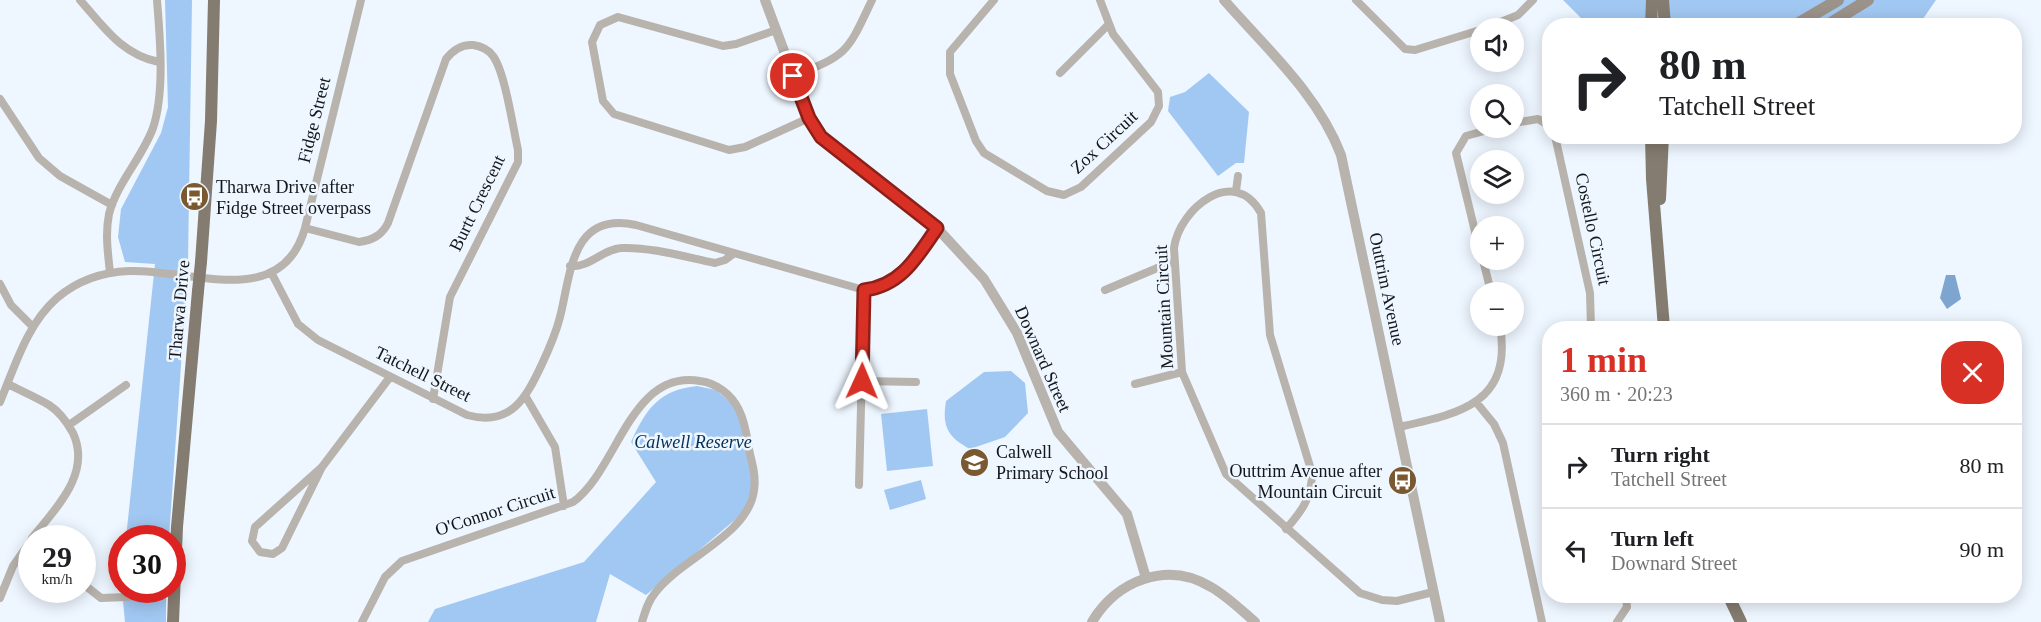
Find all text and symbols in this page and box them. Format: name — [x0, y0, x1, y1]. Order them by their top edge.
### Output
map controls — [1470, 18, 1524, 336]
button: sound — [1470, 18, 1524, 72]
icon: right — [1560, 42, 1638, 120]
text: 80 m — [1659, 42, 1747, 88]
pin — [767, 50, 818, 101]
icon: arrive — [776, 59, 809, 92]
street label: Fidge Street — [294, 75, 334, 165]
button: search — [1470, 84, 1524, 138]
text: Tatchell Street — [1659, 91, 1815, 121]
street label: Zox Circuit — [1067, 106, 1141, 178]
button: layers — [1470, 150, 1524, 204]
street label: Burtt Crescent — [445, 152, 509, 254]
street label: Costello Circuit — [1571, 171, 1615, 287]
place label: Tharwa Drive after Fidge Street overpass — [216, 177, 371, 218]
bus stop icon: Tharwa Drive after Fidge Street overpass — [179, 181, 211, 213]
button: + — [1470, 216, 1524, 270]
street label: Outtrim Avenue — [1365, 231, 1409, 347]
street label: Mountain Circuit — [1151, 244, 1177, 370]
street label: Tharwa Drive — [165, 259, 193, 361]
button: − — [1470, 282, 1524, 336]
street label: Downard Street — [1011, 303, 1075, 415]
text: 1 min — [1560, 340, 1647, 380]
button: close — [1941, 341, 2004, 404]
street label: Tatchell Street — [372, 342, 474, 406]
position arrow — [830, 349, 894, 413]
text: 360 m · 20:23 — [1560, 383, 1673, 405]
park label: Calwell Reserve — [634, 432, 752, 452]
place label: Calwell Primary School — [996, 442, 1109, 483]
text: Turn right — [1611, 442, 1710, 467]
school or university icon: Calwell Primary School — [959, 446, 991, 478]
icon: right — [1560, 450, 1593, 483]
text: 80 m — [1959, 453, 2004, 478]
place label: Outtrim Avenue after Mountain Circuit — [1229, 461, 1382, 502]
bus stop icon: Outtrim Avenue after Mountain Circuit — [1387, 465, 1419, 497]
text: Tatchell Street — [1611, 468, 1727, 490]
street label: O'Connor Circuit — [433, 482, 557, 540]
speed limit sign: 30 — [108, 525, 186, 603]
text: Turn left — [1611, 526, 1694, 551]
icon: left — [1560, 534, 1593, 567]
text: 90 m — [1959, 537, 2004, 562]
text: 29 — [42, 540, 72, 573]
text: Downard Street — [1611, 552, 1737, 574]
text: km/h — [42, 571, 72, 587]

